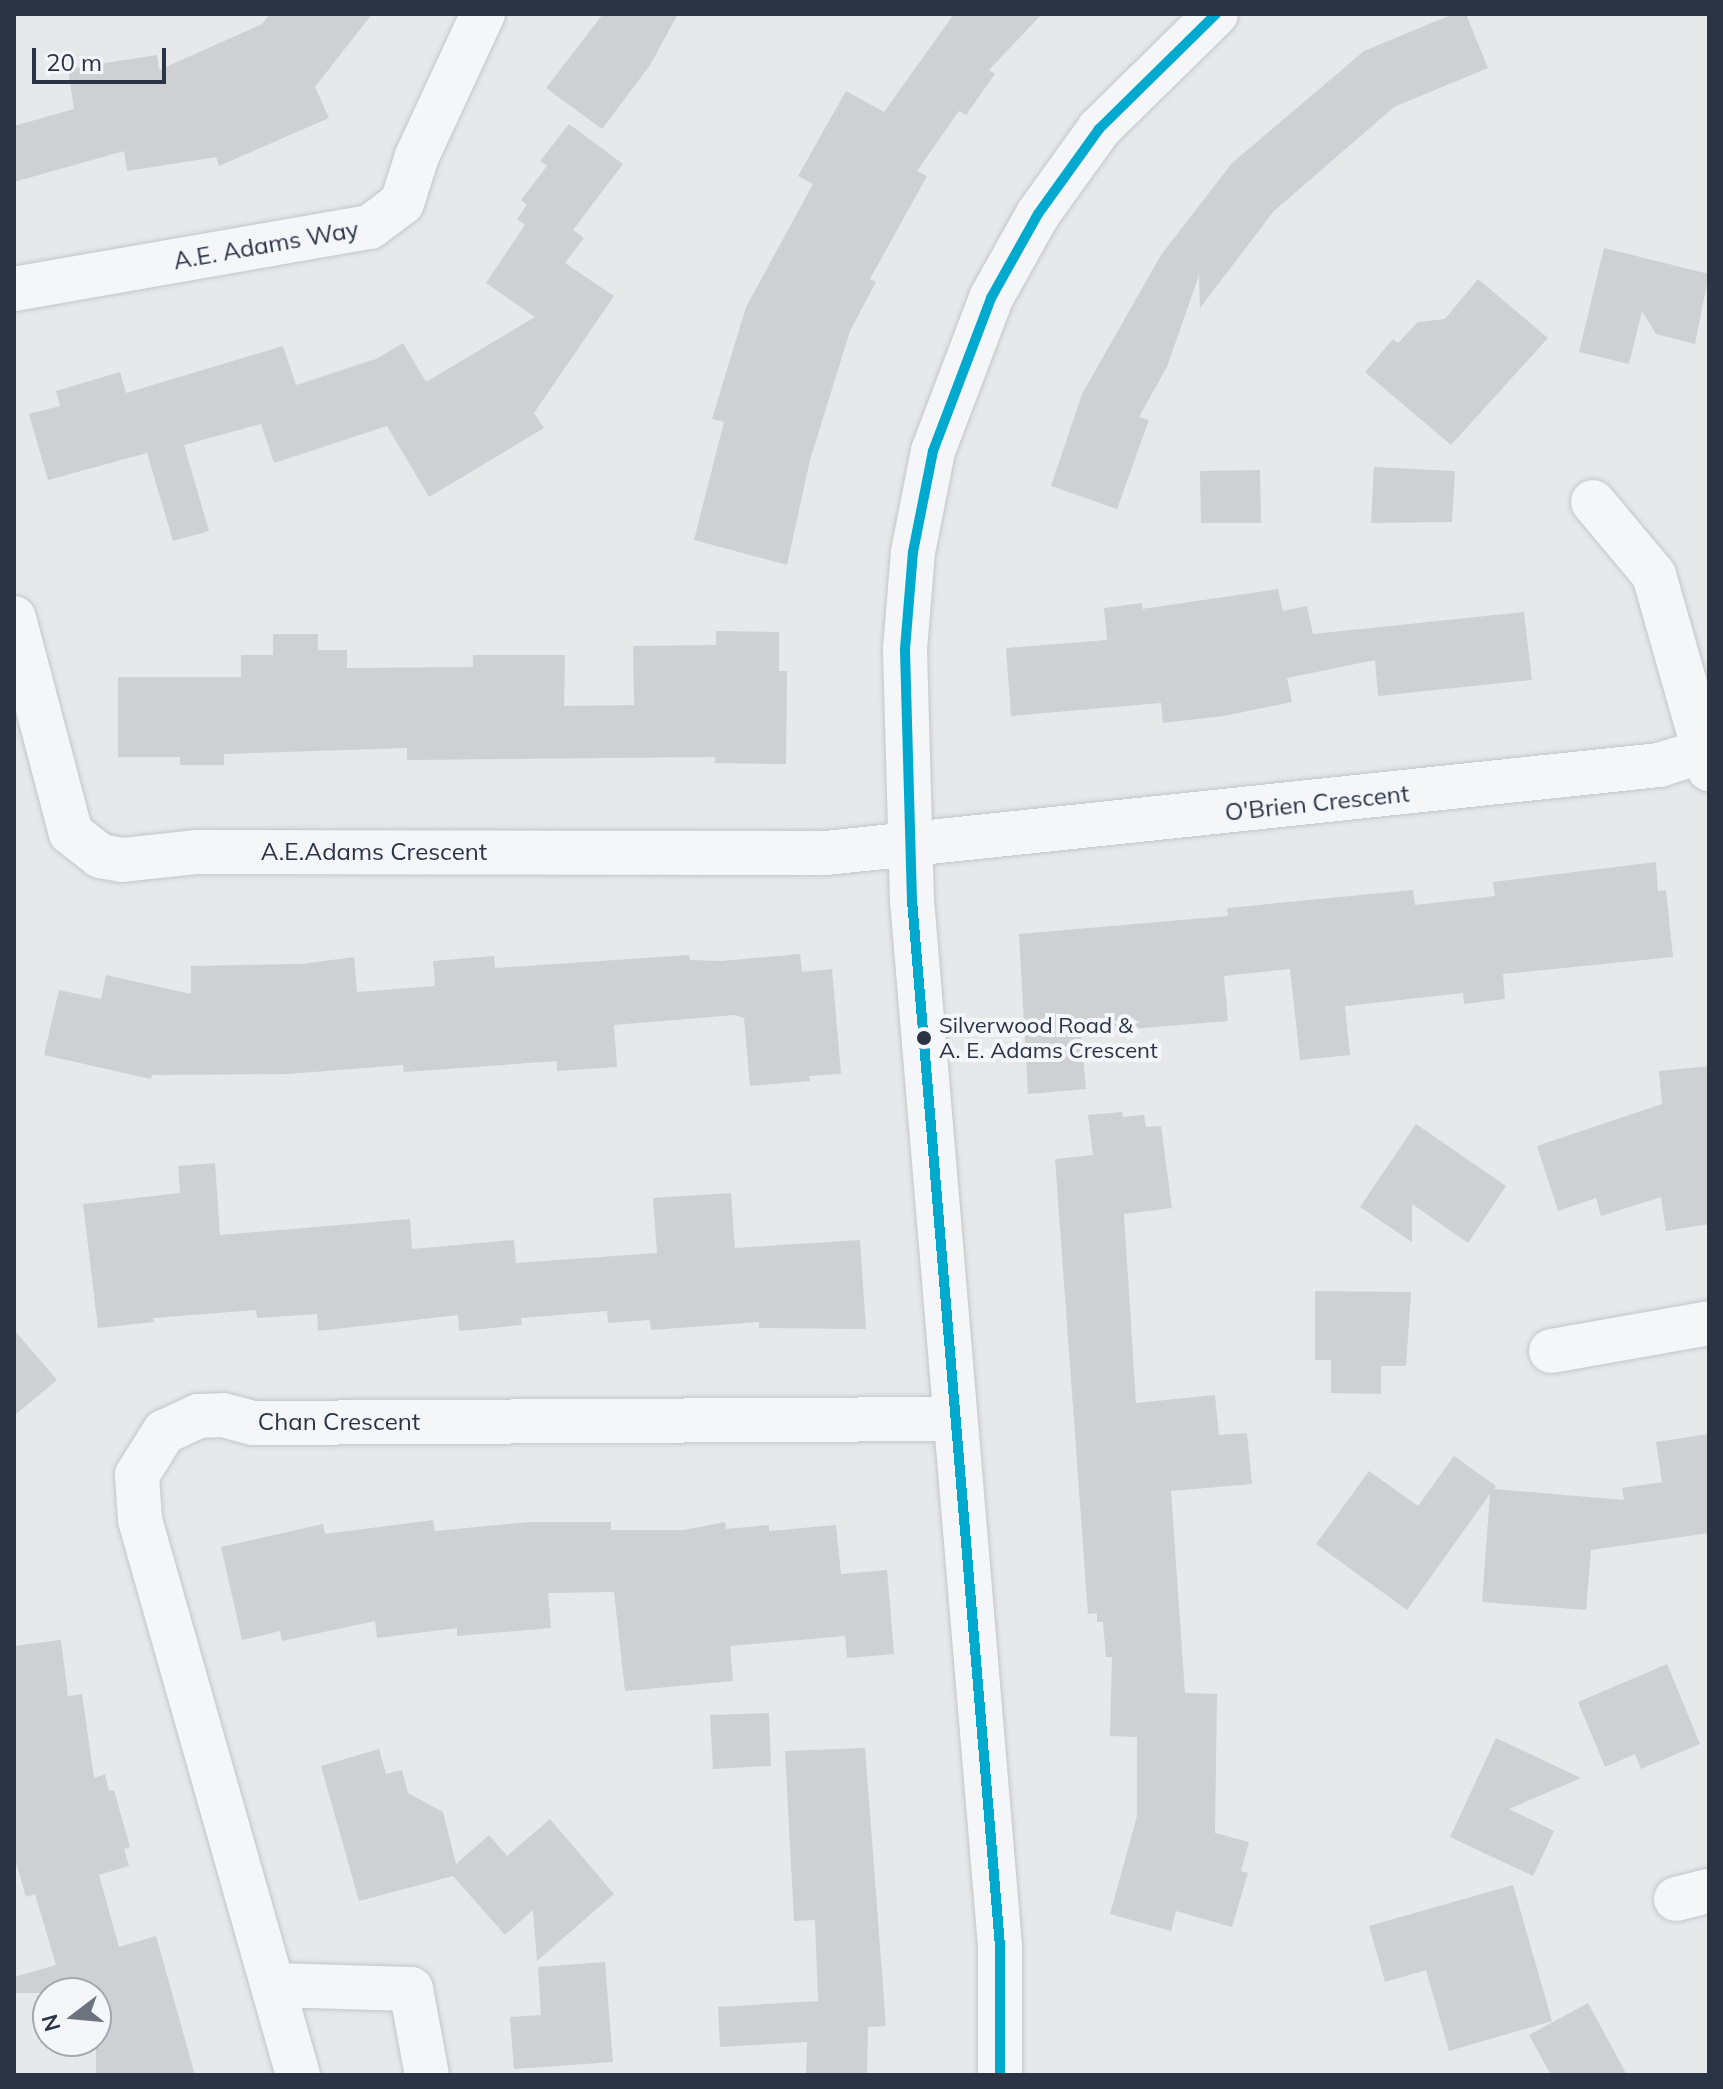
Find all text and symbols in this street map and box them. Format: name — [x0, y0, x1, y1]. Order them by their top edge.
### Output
scale bar — [36, 32, 170, 82]
text: 20 m — [46, 47, 102, 77]
street label: A.E. Adams Way — [171, 215, 361, 275]
street label: O'Brien Crescent — [1223, 779, 1411, 827]
street label: A.E.Adams Crescent — [261, 838, 487, 866]
place label: Silverwood Road & A. E. Adams Crescent — [939, 1012, 1158, 1064]
marker: Silverwood Road & A. E. Adams Crescent — [916, 1030, 932, 1046]
street label: Chan Crescent — [258, 1408, 420, 1436]
north arrow — [32, 1977, 112, 2057]
text: N — [35, 2011, 67, 2035]

